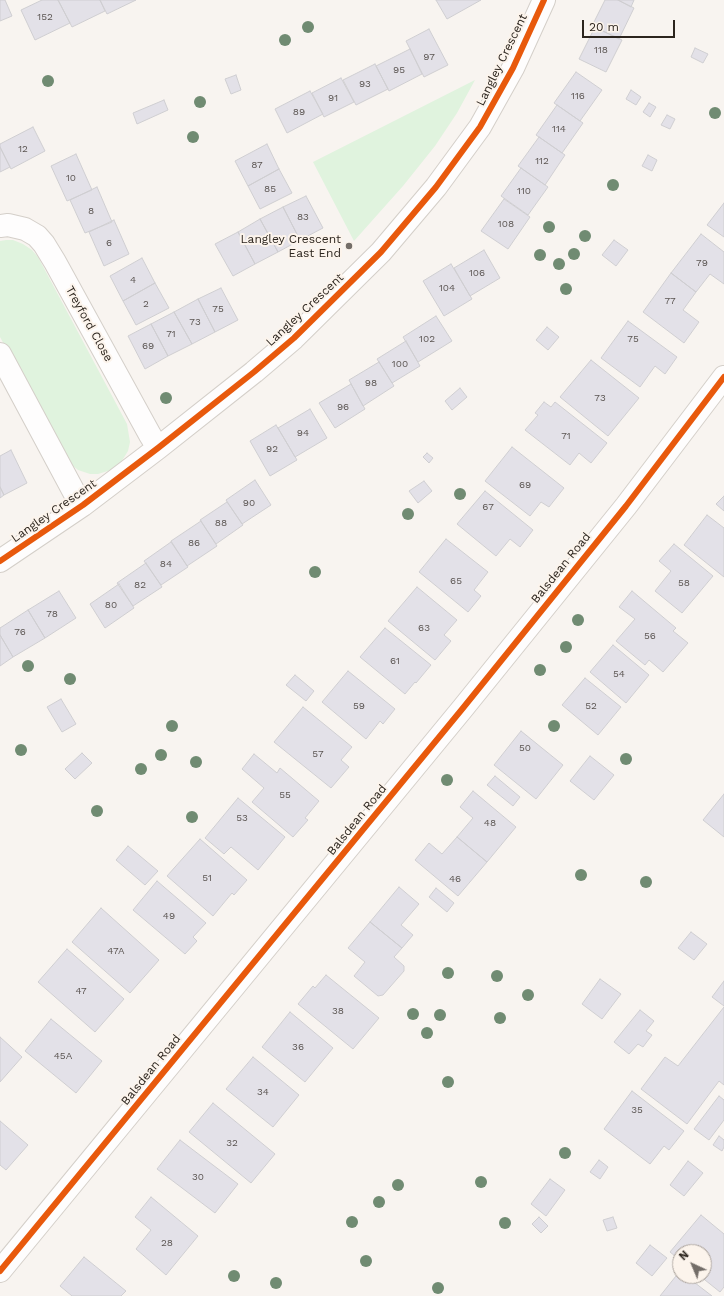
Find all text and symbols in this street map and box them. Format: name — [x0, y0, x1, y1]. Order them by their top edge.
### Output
house number: 152 — [37, 11, 53, 23]
street label: Langley Crescent — [473, 12, 531, 108]
scale bar — [584, 12, 677, 38]
text: 20 m — [589, 20, 619, 34]
house number: 118 — [594, 44, 608, 56]
house number: 97 — [423, 51, 435, 63]
house number: 95 — [393, 64, 405, 76]
house number: 93 — [359, 78, 371, 90]
house number: 116 — [571, 90, 585, 102]
house number: 91 — [328, 92, 338, 104]
house number: 89 — [293, 106, 305, 118]
house number: 114 — [552, 123, 566, 135]
house number: 12 — [18, 143, 28, 155]
house number: 112 — [535, 155, 549, 167]
house number: 87 — [251, 159, 263, 171]
house number: 10 — [66, 172, 76, 184]
house number: 85 — [264, 183, 276, 195]
house number: 110 — [517, 185, 531, 197]
house number: 8 — [88, 205, 94, 217]
house number: 83 — [297, 211, 309, 223]
house number: 108 — [498, 218, 514, 230]
place label: Langley Crescent East End — [240, 232, 341, 260]
house number: 6 — [106, 237, 112, 249]
marker: Langley Crescent East End — [344, 241, 354, 251]
house number: 79 — [696, 257, 708, 269]
house number: 106 — [469, 267, 485, 279]
street label: Langley Crescent — [263, 270, 347, 350]
house number: 4 — [130, 274, 136, 286]
house number: 104 — [439, 282, 455, 294]
street label: Treyford Close — [62, 284, 116, 364]
house number: 77 — [664, 295, 676, 307]
house number: 2 — [143, 298, 149, 310]
house number: 75 — [212, 303, 224, 315]
house number: 73 — [189, 316, 201, 328]
house number: 71 — [166, 328, 176, 340]
house number: 102 — [419, 333, 435, 345]
house number: 75 — [627, 333, 639, 345]
house number: 69 — [142, 340, 154, 352]
house number: 100 — [392, 358, 408, 370]
house number: 98 — [365, 377, 377, 389]
house number: 73 — [594, 392, 606, 404]
house number: 96 — [337, 401, 349, 413]
house number: 94 — [297, 427, 309, 439]
house number: 71 — [561, 430, 571, 442]
house number: 92 — [266, 443, 278, 455]
street label: Langley Crescent — [9, 476, 99, 546]
house number: 69 — [519, 479, 531, 491]
house number: 90 — [243, 497, 255, 509]
house number: 67 — [482, 501, 494, 513]
house number: 88 — [215, 517, 227, 529]
street label: Balsdean Road — [528, 530, 594, 606]
house number: 86 — [188, 537, 200, 549]
house number: 84 — [160, 558, 172, 570]
house number: 65 — [450, 575, 462, 587]
house number: 58 — [678, 577, 690, 589]
house number: 82 — [134, 579, 146, 591]
house number: 80 — [105, 599, 117, 611]
house number: 78 — [46, 608, 58, 620]
house number: 63 — [418, 622, 430, 634]
house number: 76 — [14, 626, 26, 638]
house number: 56 — [644, 630, 656, 642]
house number: 61 — [390, 655, 400, 667]
house number: 54 — [613, 668, 625, 680]
house number: 59 — [353, 700, 365, 712]
house number: 52 — [585, 700, 597, 712]
house number: 50 — [519, 742, 531, 754]
house number: 57 — [312, 748, 324, 760]
street label: Balsdean Road — [324, 782, 390, 858]
house number: 55 — [279, 789, 291, 801]
house number: 53 — [236, 812, 248, 824]
house number: 48 — [484, 817, 496, 829]
house number: 51 — [202, 872, 212, 884]
house number: 46 — [449, 873, 461, 885]
house number: 49 — [163, 910, 175, 922]
house number: 47A — [107, 945, 125, 957]
house number: 47 — [75, 985, 87, 997]
house number: 38 — [332, 1005, 344, 1017]
street label: Balsdean Road — [118, 1032, 184, 1108]
house number: 36 — [292, 1041, 304, 1053]
house number: 45A — [54, 1050, 72, 1062]
house number: 34 — [257, 1086, 269, 1098]
house number: 35 — [631, 1104, 643, 1116]
house number: 32 — [226, 1137, 238, 1149]
house number: 30 — [192, 1171, 204, 1183]
house number: 28 — [161, 1237, 173, 1249]
north arrow — [672, 1244, 712, 1284]
text: N — [677, 1248, 691, 1263]

